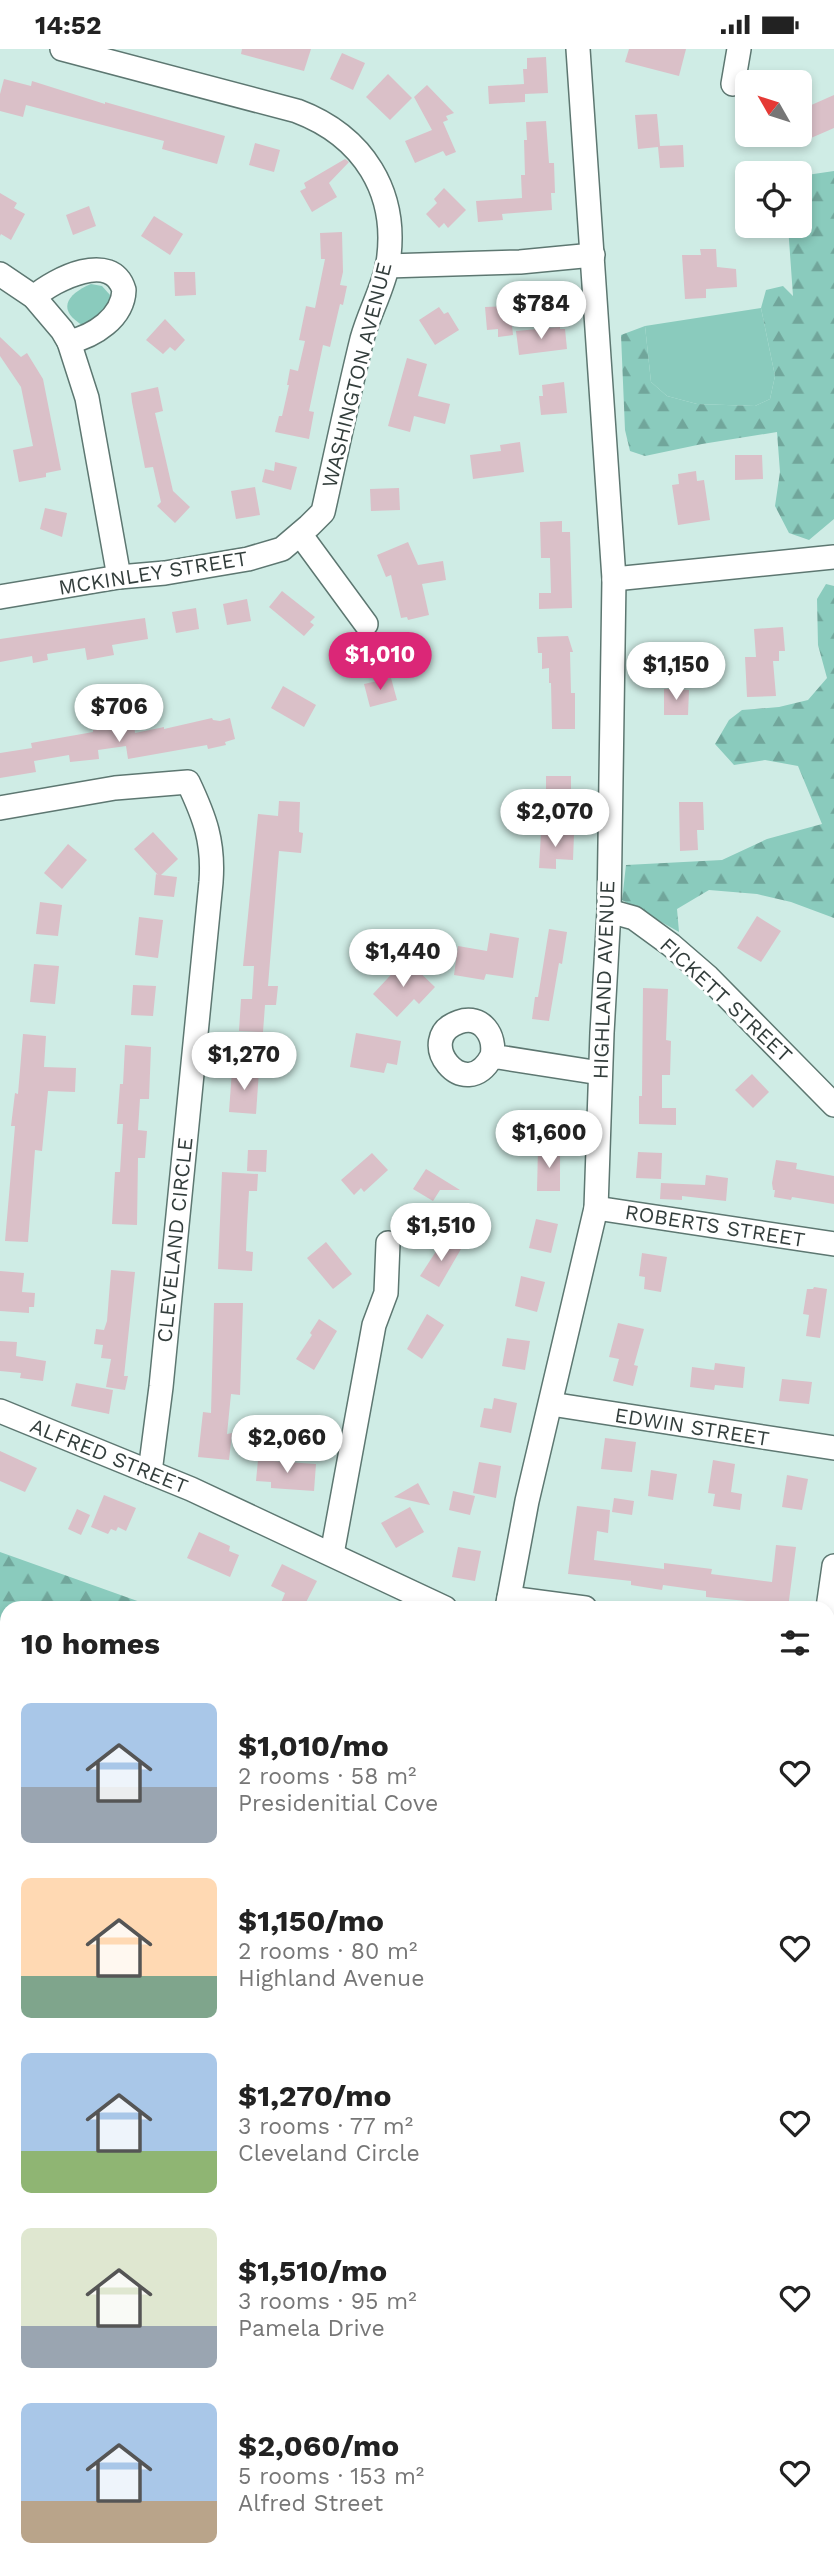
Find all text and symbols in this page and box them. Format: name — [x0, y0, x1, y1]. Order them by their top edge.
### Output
text: 14:52 — [35, 10, 102, 40]
north arrow — [735, 70, 812, 147]
map controls — [735, 70, 812, 238]
button: locate — [735, 161, 812, 238]
street label: WASHINGTON AVENUE — [316, 260, 397, 490]
pin: $784 — [500, 281, 582, 341]
text: $784 — [512, 290, 570, 317]
street label: MCKINLEY STREET — [57, 545, 249, 600]
pin: $1,010 — [323, 633, 437, 692]
text: $1,010 — [345, 641, 415, 668]
pin: $1,150 — [619, 643, 733, 702]
text: $1,150 — [642, 651, 710, 678]
pin: $706 — [78, 685, 160, 744]
text: $706 — [90, 693, 148, 720]
pin: $2,070 — [498, 789, 612, 849]
text: $2,070 — [516, 798, 594, 825]
street label: HIGHLAND AVENUE — [588, 880, 619, 1080]
pin: $1,440 — [346, 929, 460, 989]
street label: FICKETT STREET — [655, 932, 798, 1067]
text: $1,440 — [365, 938, 441, 965]
pin: $1,270 — [187, 1033, 301, 1092]
text: $1,270 — [208, 1041, 280, 1068]
pin: $1,600 — [492, 1111, 606, 1170]
text: $1,600 — [512, 1119, 586, 1146]
street label: CLEVELAND CIRCLE — [151, 1136, 198, 1344]
street label: ROBERTS STREET — [623, 1199, 807, 1252]
pin: $1,510 — [384, 1203, 498, 1263]
text: $1,510 — [406, 1212, 476, 1239]
street label: EDWIN STREET — [613, 1402, 772, 1451]
street label: ALFRED STREET — [27, 1413, 192, 1499]
pin: $2,060 — [230, 1415, 344, 1475]
text: $2,060 — [248, 1424, 326, 1451]
icon: filters — [776, 1624, 814, 1662]
text: 10 homes — [21, 1626, 160, 1661]
text: $1,010/mo — [238, 1728, 389, 1763]
icon: home — [77, 1731, 161, 1815]
icon: heart — [776, 1754, 814, 1792]
text: 2 rooms · 58 m² — [238, 1763, 417, 1790]
text: Presidenitial Cove — [238, 1790, 438, 1817]
text: $1,150/mo — [238, 1903, 384, 1938]
icon: home — [77, 1906, 161, 1990]
icon: heart — [776, 1929, 814, 1967]
text: 2 rooms · 80 m² — [238, 1938, 417, 1965]
text: Highland Avenue — [238, 1965, 424, 1992]
text: $1,270/mo — [238, 2078, 392, 2113]
icon: home — [77, 2081, 161, 2165]
icon: heart — [776, 2104, 814, 2142]
text: 3 rooms · 77 m² — [238, 2113, 413, 2140]
text: Cleveland Circle — [238, 2140, 420, 2167]
text: $1,510/mo — [238, 2253, 387, 2288]
icon: home — [77, 2256, 161, 2340]
icon: heart — [776, 2279, 814, 2317]
text: 3 rooms · 95 m² — [238, 2288, 417, 2315]
text: Pamela Drive — [238, 2315, 385, 2342]
text: $2,060/mo — [238, 2428, 399, 2463]
icon: home — [77, 2431, 161, 2515]
icon: heart — [776, 2454, 814, 2492]
text: 5 rooms · 153 m² — [238, 2463, 424, 2490]
text: Alfred Street — [238, 2490, 383, 2517]

